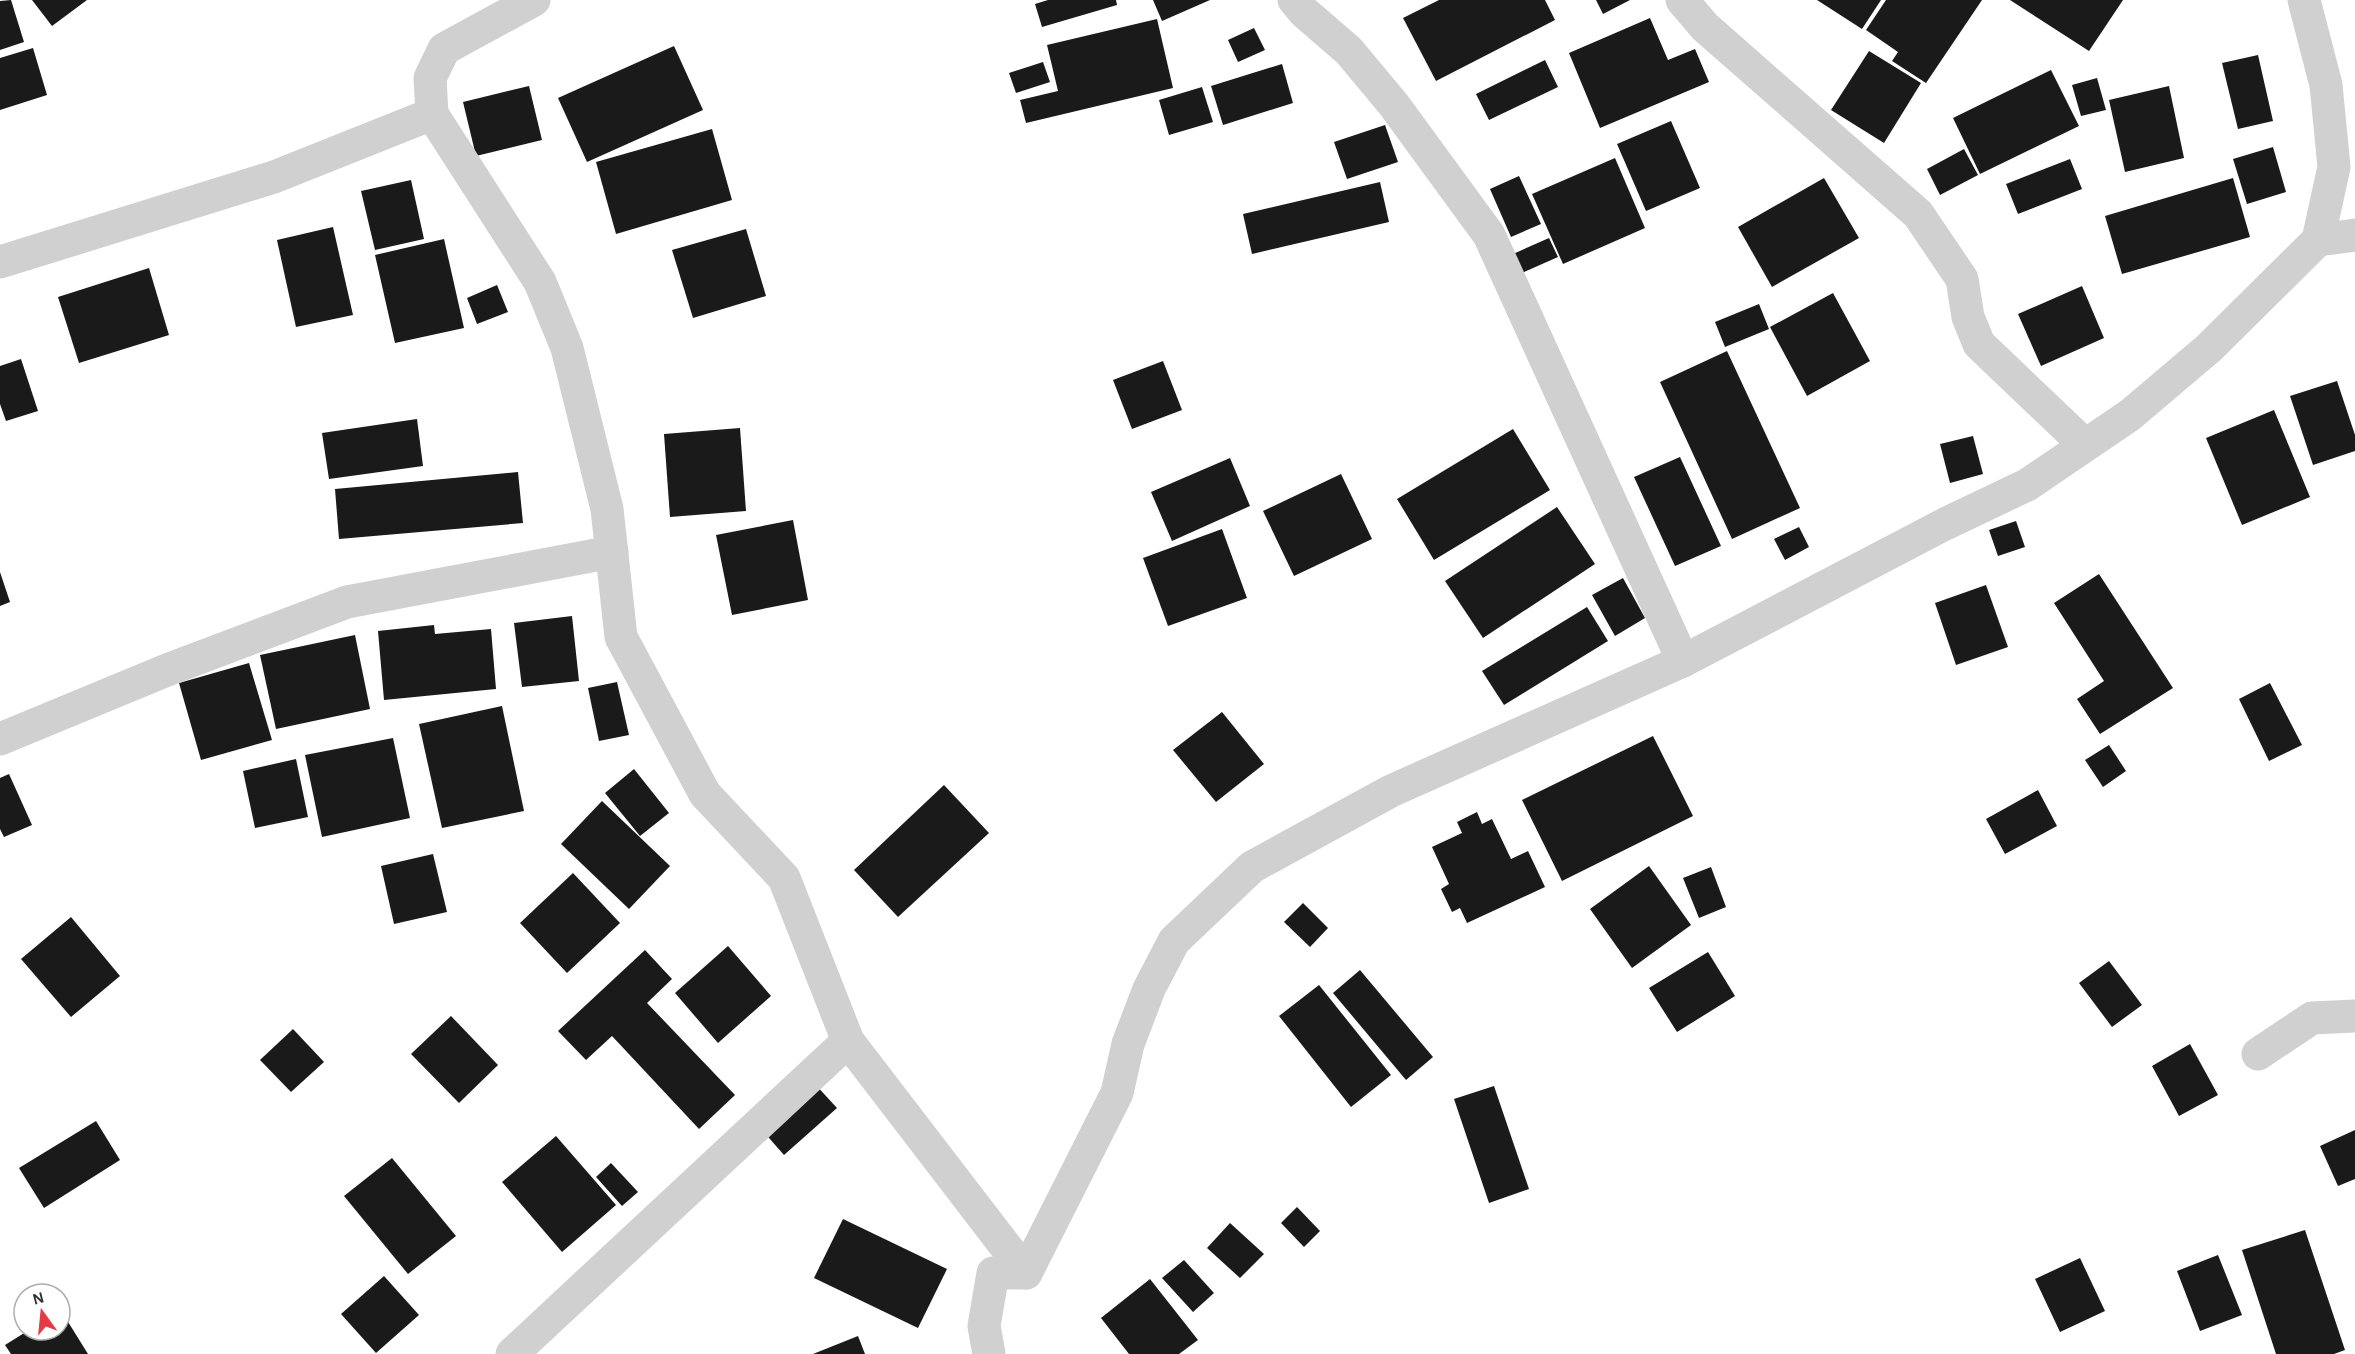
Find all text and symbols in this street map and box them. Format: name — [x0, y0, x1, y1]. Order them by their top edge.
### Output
north arrow — [12, 1282, 72, 1342]
text: N — [31, 1289, 46, 1308]

